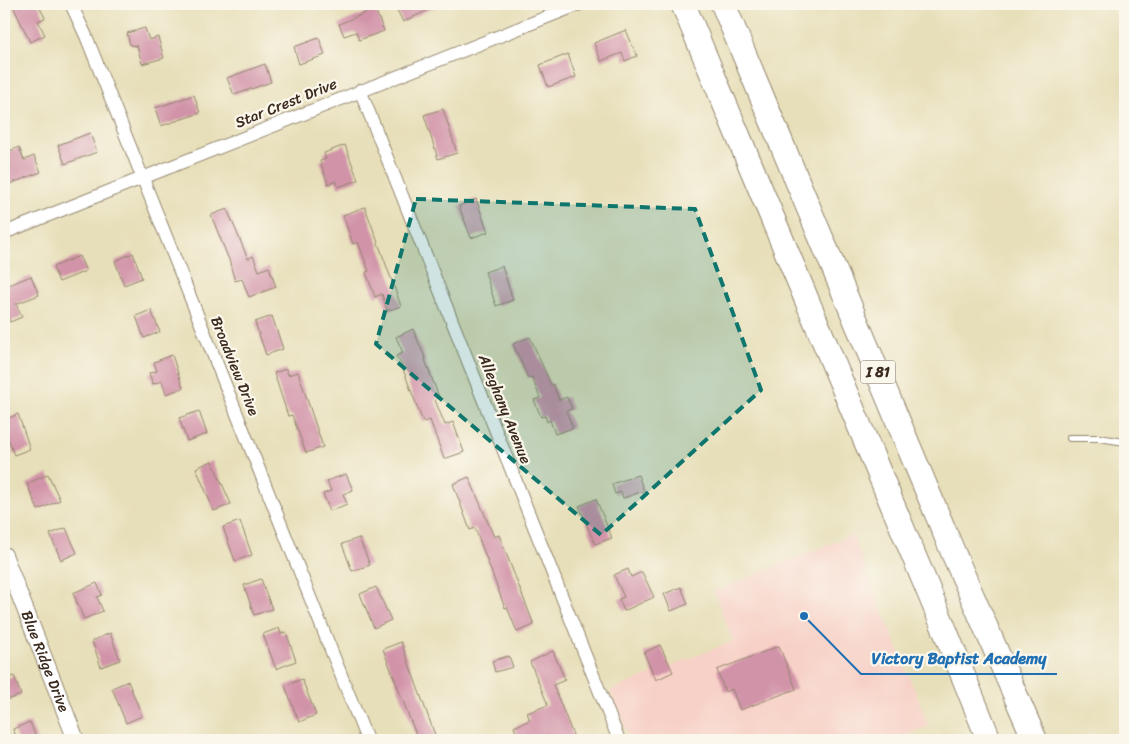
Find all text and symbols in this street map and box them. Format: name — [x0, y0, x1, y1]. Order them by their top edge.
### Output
street label: Star Crest Drive — [231, 71, 341, 135]
street label: Broadview Drive — [203, 312, 267, 420]
street label: Alleghany Avenue — [471, 349, 539, 468]
road number: I 81 — [860, 361, 896, 384]
street label: Blue Ridge Drive — [14, 607, 77, 716]
callout: Victory Baptist Academy — [861, 643, 1057, 674]
text: Victory Baptist Academy — [871, 644, 1047, 673]

